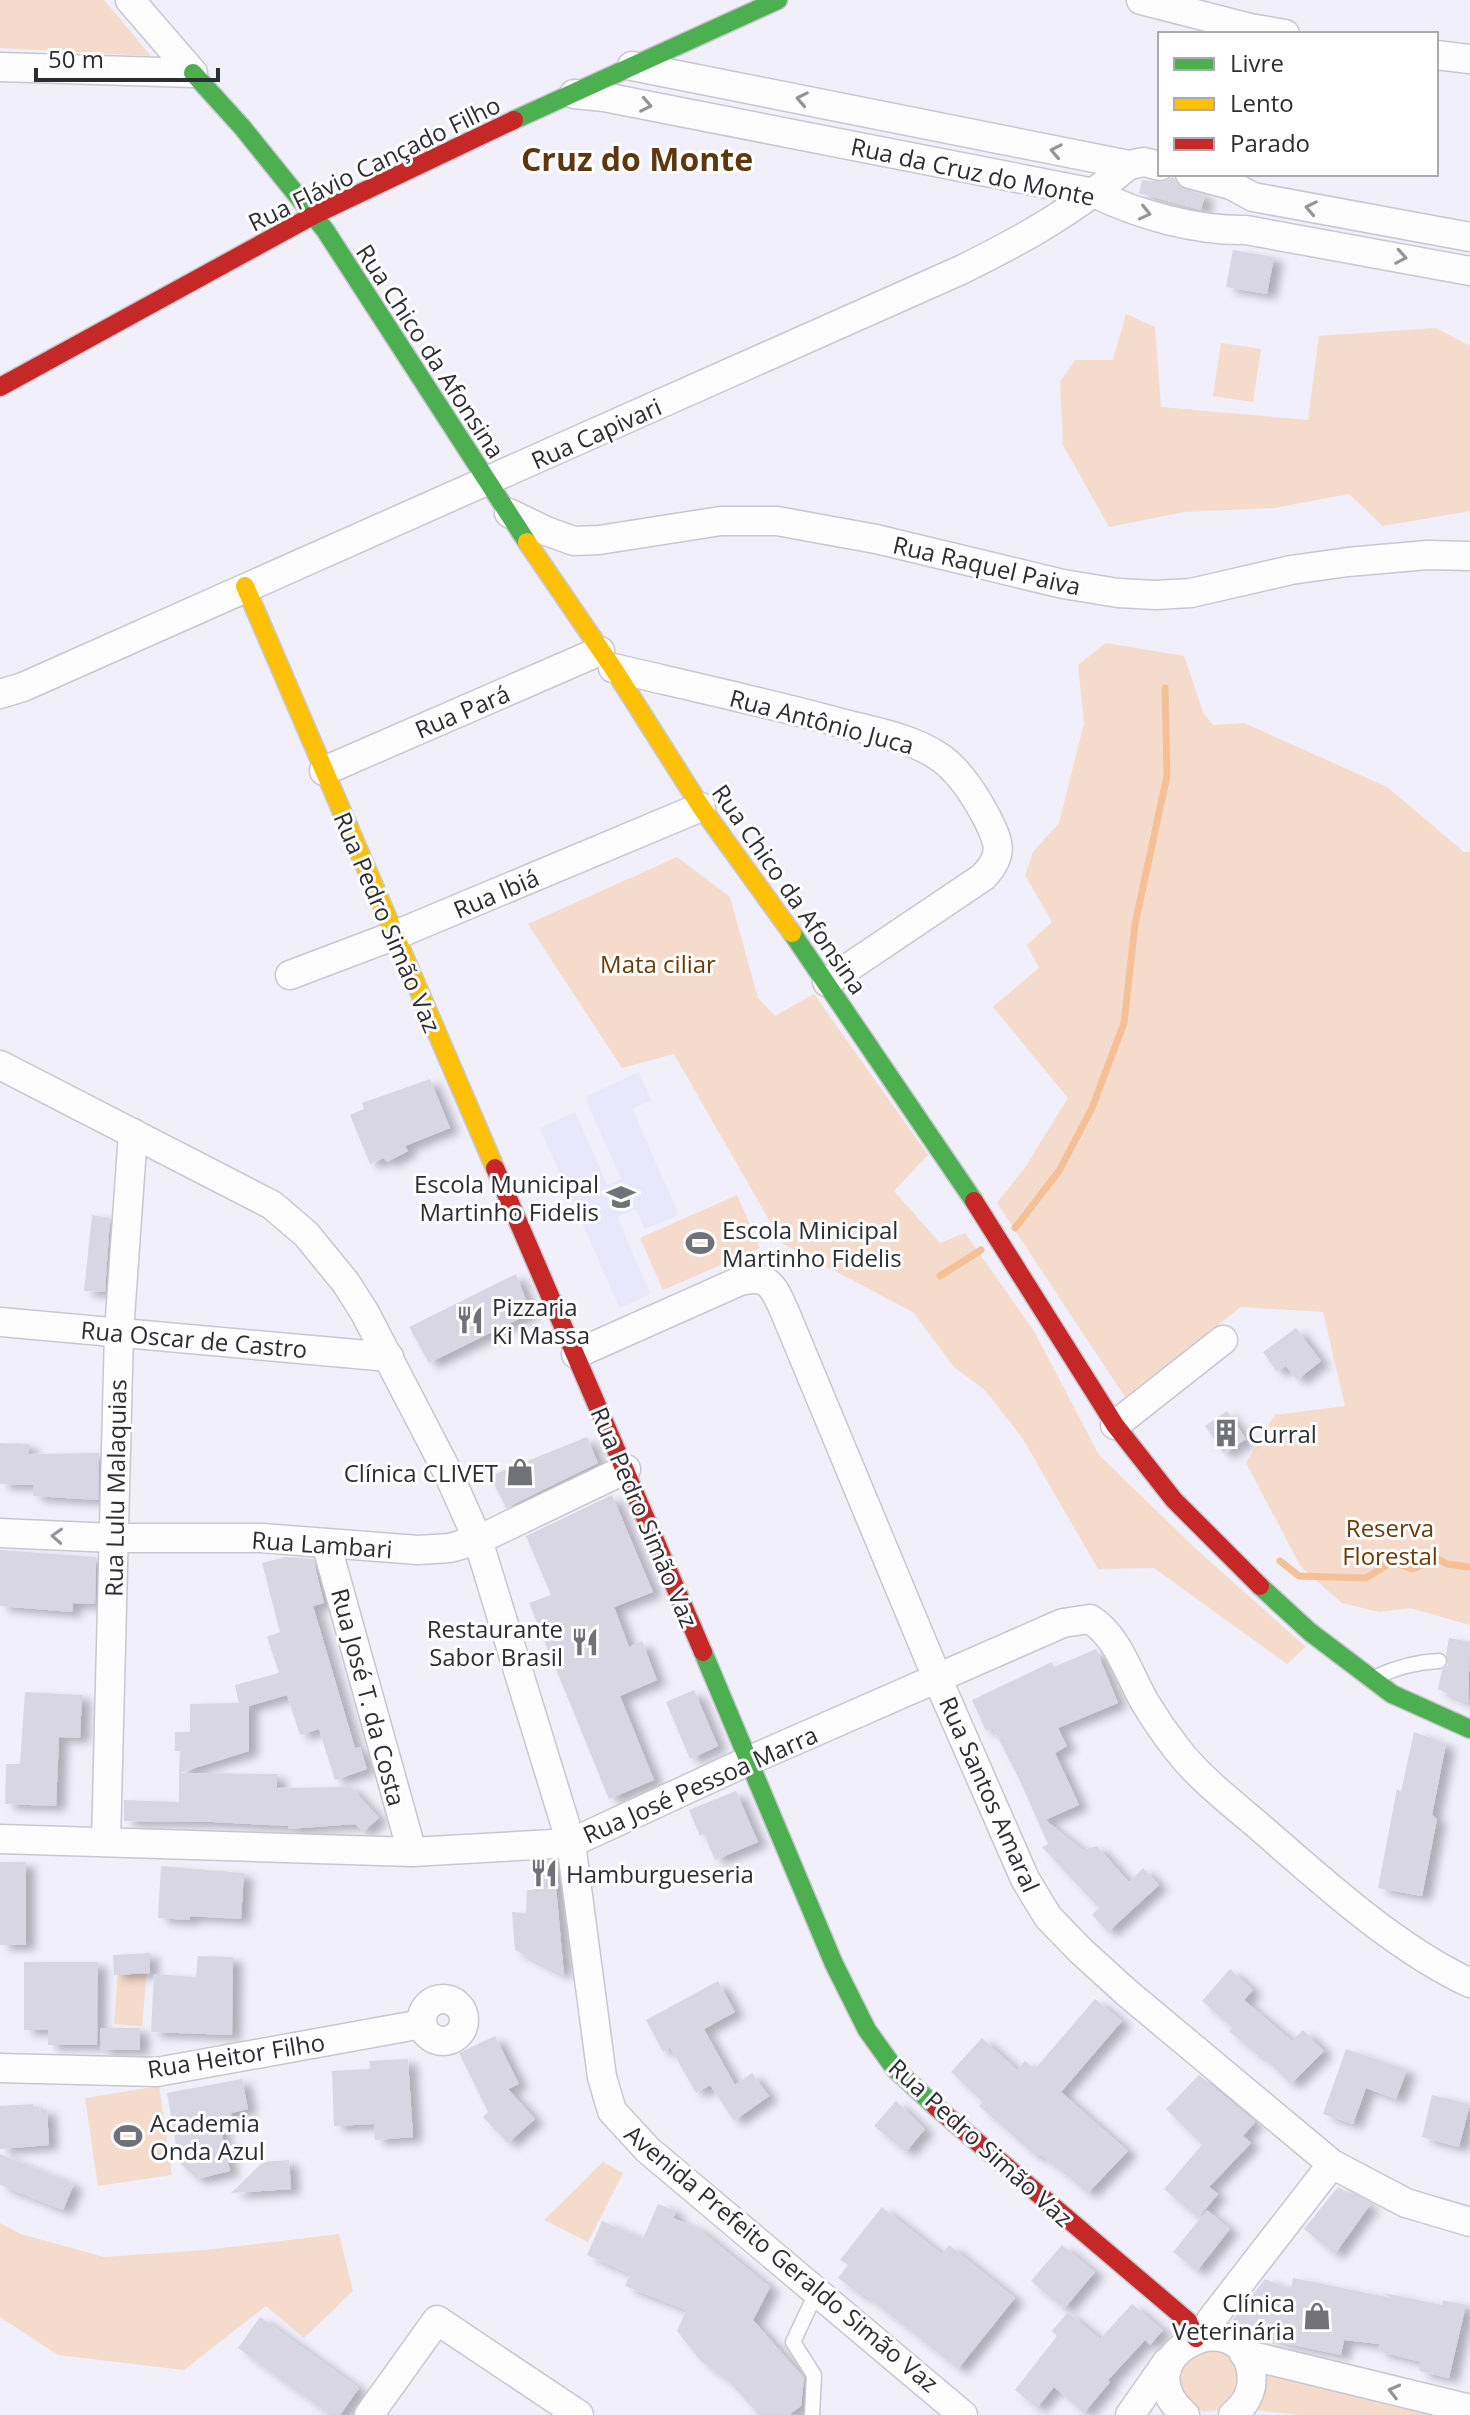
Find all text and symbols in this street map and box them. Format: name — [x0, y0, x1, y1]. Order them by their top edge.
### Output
scale bar — [36, 32, 218, 82]
legend — [1158, 32, 1438, 176]
text: 50 m — [48, 42, 104, 75]
text: Livre — [1230, 46, 1284, 79]
text: Lento — [1230, 86, 1294, 119]
street label: Rua Flávio Cançado Filho — [242, 88, 506, 238]
one-way arrow — [795, 91, 809, 108]
one-way arrow — [639, 96, 652, 113]
text: Parado — [1230, 126, 1310, 159]
street label: Rua da Cruz do Monte — [848, 129, 1098, 213]
district label: Cruz do Monte — [521, 137, 753, 180]
one-way arrow — [1050, 143, 1063, 160]
one-way arrow — [1304, 200, 1317, 217]
one-way arrow — [1138, 204, 1152, 221]
street label: Rua Chico da Afonsina — [349, 237, 513, 465]
one-way arrow — [1394, 248, 1408, 265]
street label: Rua Capivari — [526, 390, 666, 476]
street label: Rua Raquel Paiva — [890, 527, 1084, 603]
street label: Rua Pará — [410, 676, 514, 746]
street label: Rua Antônio Juca — [726, 681, 918, 761]
street label: Rua Chico da Afonsina — [705, 777, 875, 1001]
street label: Rua Pedro Simão Vaz — [327, 807, 449, 1037]
street label: Rua Ibiá — [448, 860, 544, 926]
park label: Mata ciliar — [600, 947, 716, 980]
place label: Escola Municipal Martinho Fidelis — [414, 1167, 599, 1228]
school or university icon: Escola Municipal Martinho Fidelis — [606, 1182, 636, 1212]
place label: Escola Minicipal Martinho Fidelis — [722, 1213, 902, 1274]
sports icon: Escola Minicipal Martinho Fidelis — [685, 1228, 715, 1258]
place label: Pizzaria Ki Massa — [492, 1290, 590, 1351]
restaurant icon: Pizzaria Ki Massa — [455, 1305, 485, 1335]
street label: Rua Oscar de Castro — [79, 1313, 309, 1365]
street label: Rua Lulu Malaquias — [97, 1379, 133, 1597]
street label: Rua Pedro Simão Vaz — [584, 1402, 706, 1632]
place label: Curral — [1248, 1417, 1317, 1450]
building icon: Curral — [1211, 1418, 1241, 1448]
place label: Clínica CLIVET — [344, 1456, 498, 1489]
shop icon: Clínica CLIVET — [505, 1457, 535, 1487]
park label: Reserva Florestal — [1342, 1511, 1438, 1572]
street label: Rua Lambari — [250, 1523, 394, 1565]
one-way arrow — [50, 1527, 63, 1544]
street label: Rua José T. da Costa — [324, 1585, 414, 1809]
place label: Restaurante Sabor Brasil — [427, 1612, 563, 1673]
restaurant icon: Restaurante Sabor Brasil — [570, 1627, 600, 1657]
street label: Rua Santos Amaral — [932, 1691, 1048, 1897]
street label: Rua José Pessoa Marra — [577, 1717, 823, 1851]
place label: Hamburgueseria — [566, 1857, 754, 1890]
restaurant icon: Hamburgueseria — [529, 1858, 559, 1888]
street label: Rua Heitor Filho — [145, 2025, 327, 2085]
street label: Rua Pedro Simão Vaz — [882, 2051, 1080, 2233]
place label: Academia Onda Azul — [150, 2106, 265, 2167]
street label: Avenida Prefeito Geraldo Simão Vaz — [618, 2117, 946, 2399]
sports icon: Academia Onda Azul — [113, 2121, 143, 2151]
place label: Clínica Veterinária — [1172, 2286, 1295, 2347]
shop icon: Clínica Veterinária — [1302, 2301, 1332, 2331]
one-way arrow — [1388, 2383, 1402, 2400]

